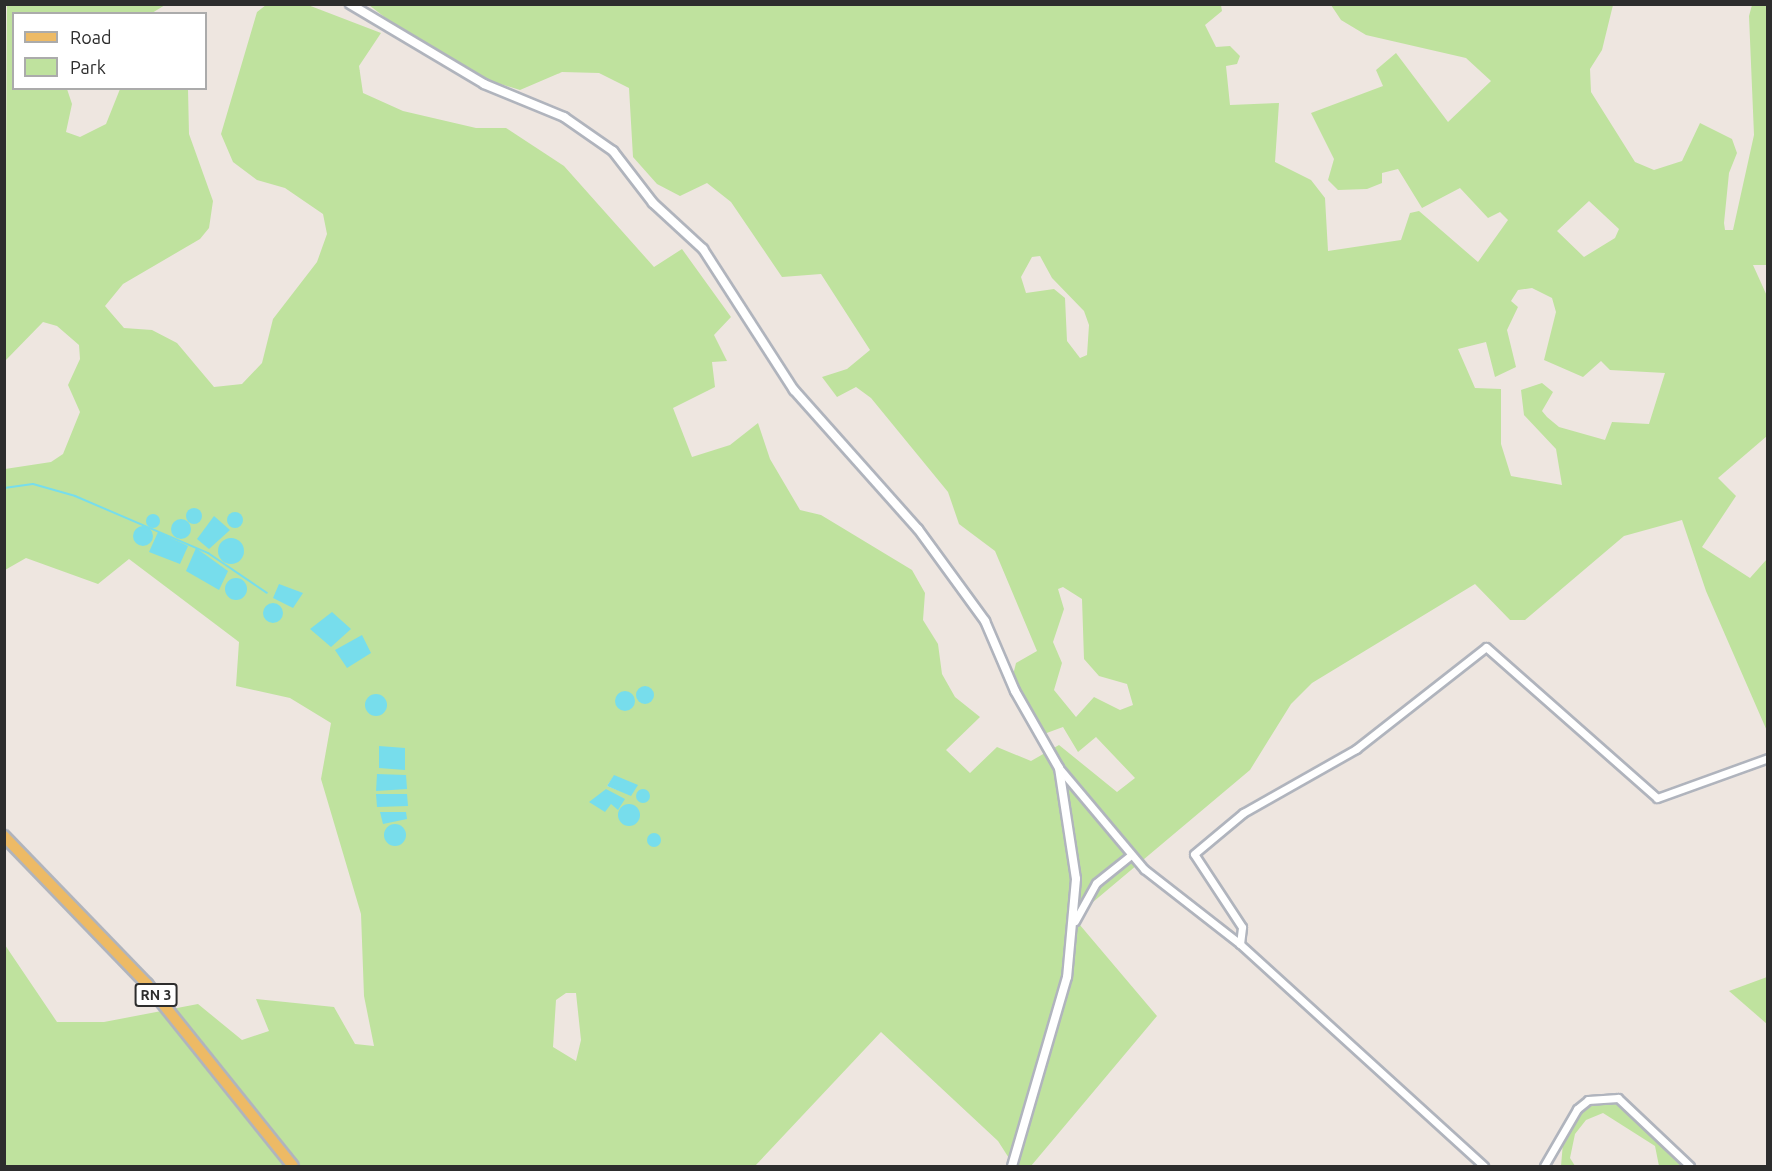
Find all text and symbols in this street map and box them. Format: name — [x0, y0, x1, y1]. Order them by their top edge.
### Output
legend — [12, 12, 207, 90]
text: Road — [70, 27, 112, 47]
text: Park — [70, 57, 106, 77]
road number: RN 3 — [134, 984, 178, 1006]

